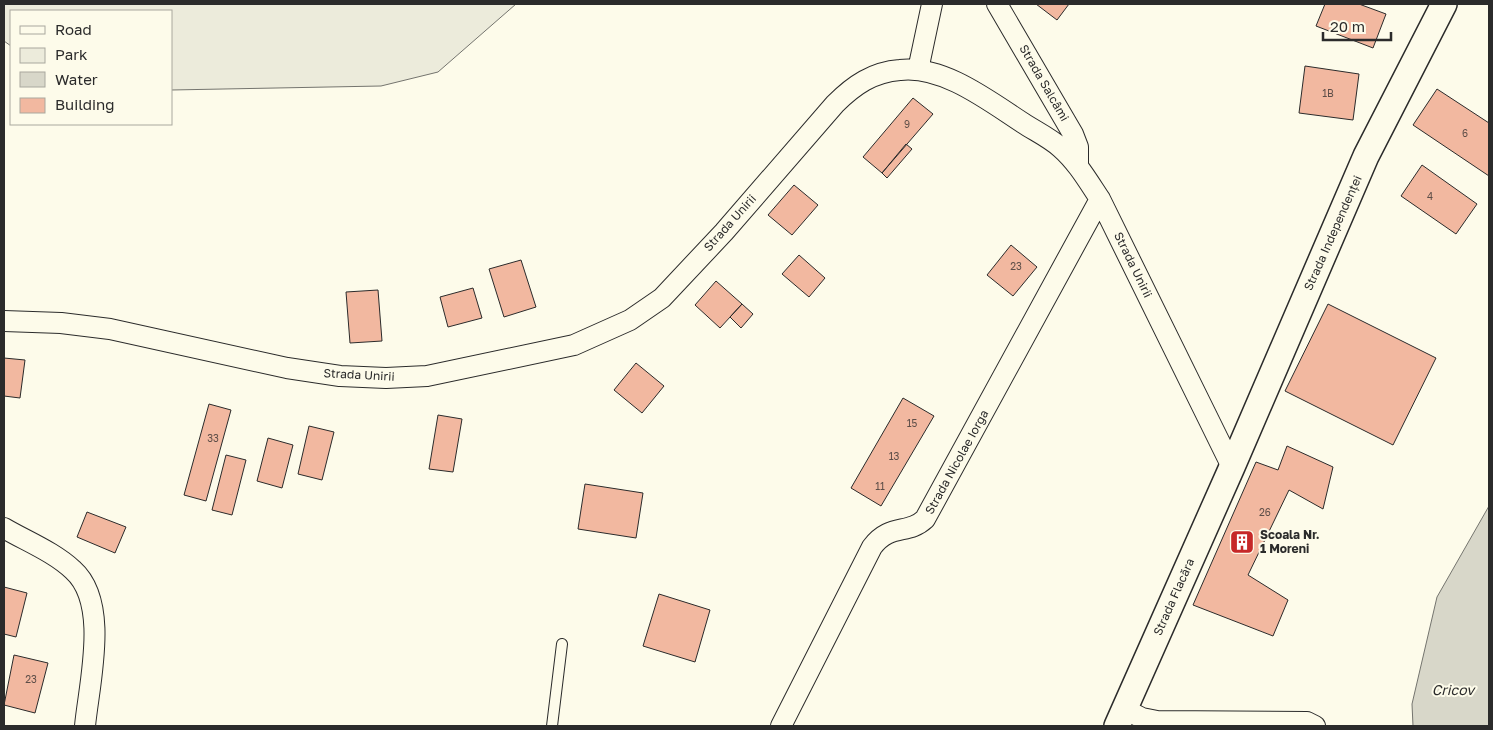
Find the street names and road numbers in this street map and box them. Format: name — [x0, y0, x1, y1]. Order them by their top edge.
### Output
street label: Strada Salcâmi — [1016, 42, 1072, 124]
street label: Strada Independenței — [1300, 173, 1365, 293]
street label: Strada Unirii — [700, 191, 759, 254]
street label: Strada Unirii — [1111, 229, 1156, 300]
street label: Strada Unirii — [323, 365, 395, 384]
street label: Strada Nicolae Iorga — [922, 407, 992, 517]
street label: Strada Flacăra — [1150, 556, 1197, 638]

